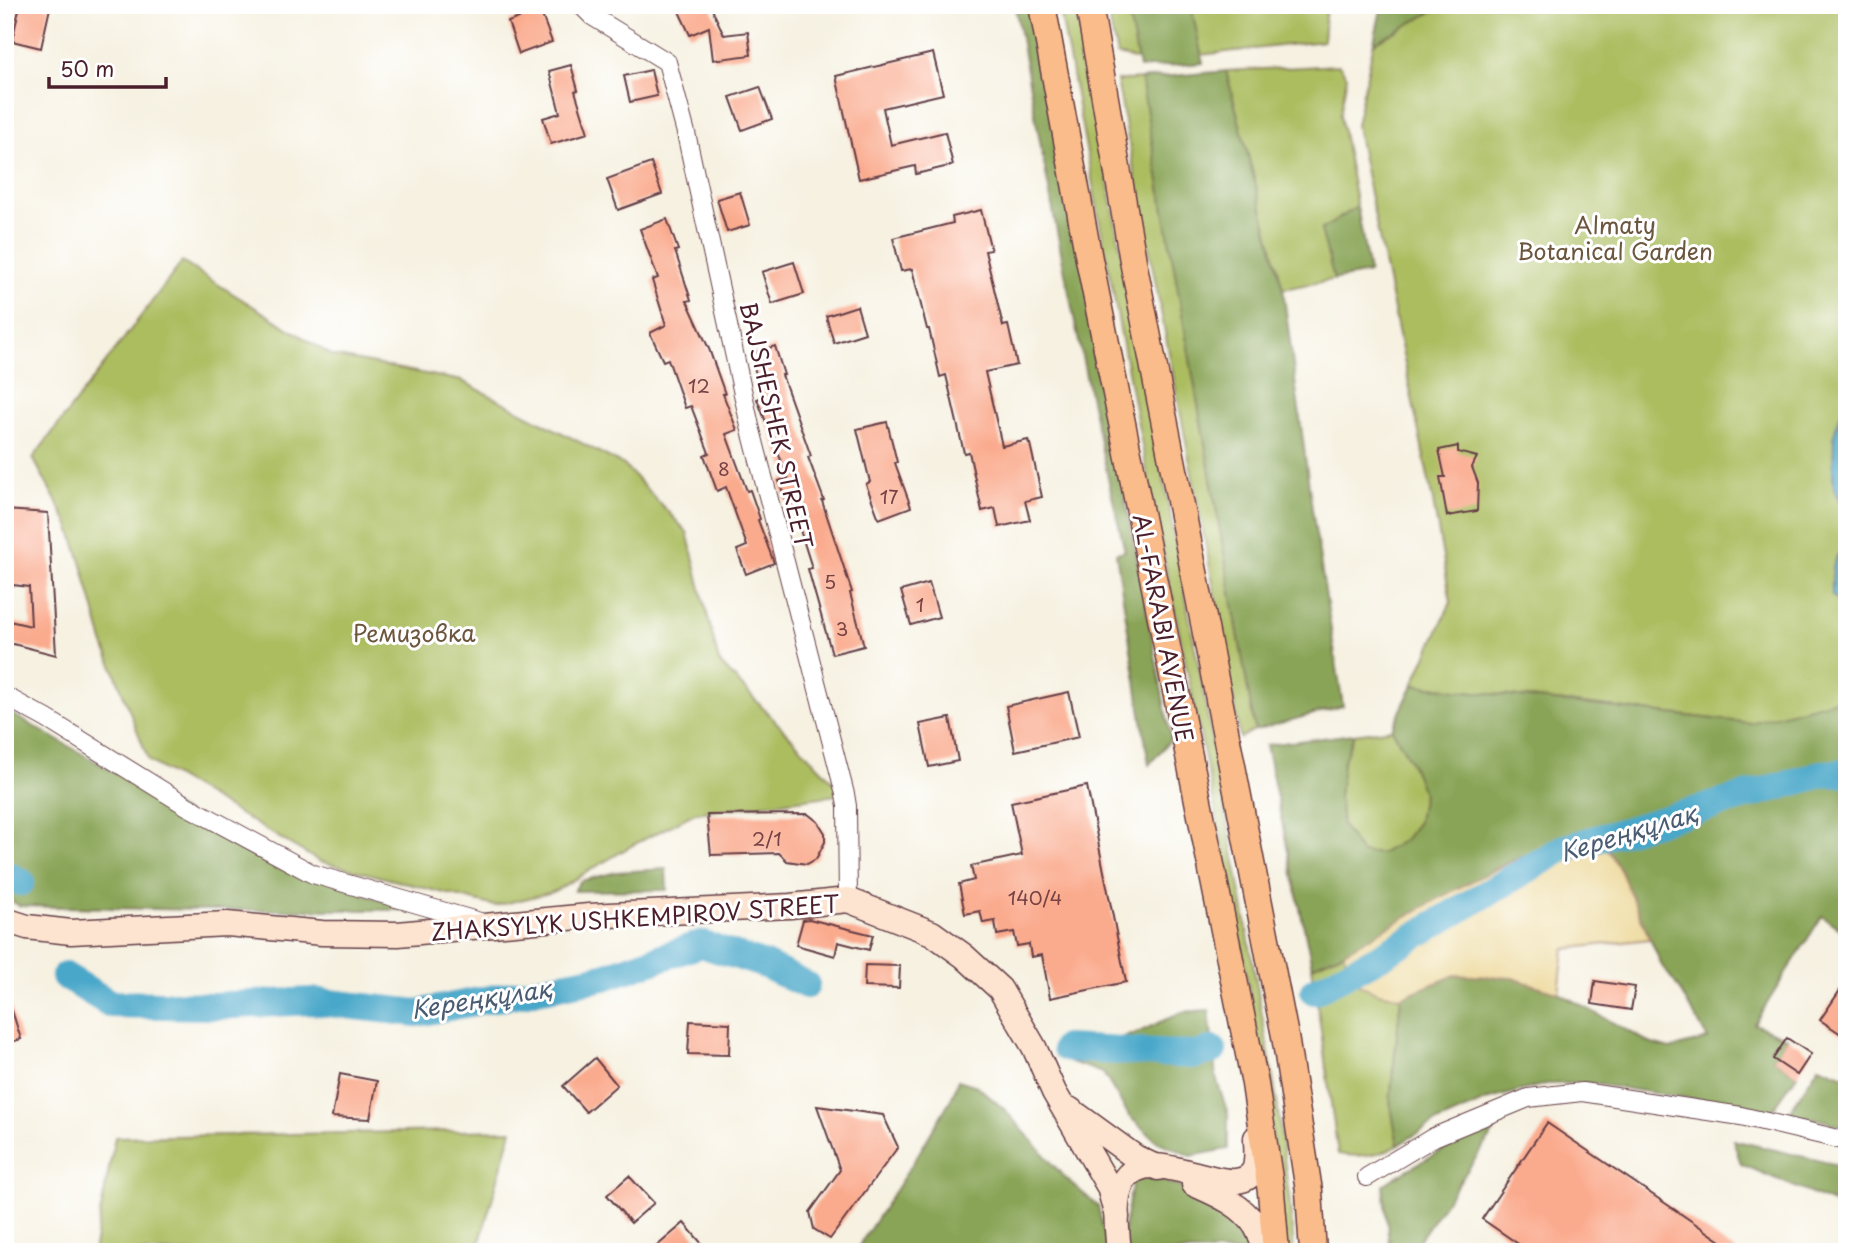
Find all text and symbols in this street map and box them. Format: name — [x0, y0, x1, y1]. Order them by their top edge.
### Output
scale bar — [49, 46, 166, 90]
text: 50 m — [60, 52, 114, 84]
park label: Almaty Botanical Garden — [1517, 207, 1713, 268]
street label: BAJSHESHEK STREET — [732, 298, 823, 552]
house number: 12 — [688, 371, 710, 399]
house number: 8 — [718, 454, 730, 482]
house number: 17 — [880, 482, 898, 510]
street label: AL-FARABI AVENUE — [1125, 511, 1203, 745]
house number: 5 — [824, 567, 836, 595]
house number: 1 — [916, 590, 924, 618]
house number: 3 — [836, 614, 848, 642]
park label: Ремизовка — [353, 615, 476, 650]
water label: Кереңқұлақ — [1555, 794, 1702, 870]
house number: 2/1 — [752, 824, 782, 852]
house number: 140/4 — [1008, 883, 1062, 911]
street label: ZHAKSYLYK USHKEMPIROV STREET — [430, 885, 841, 949]
water label: Кереңқұлақ — [408, 969, 555, 1027]

